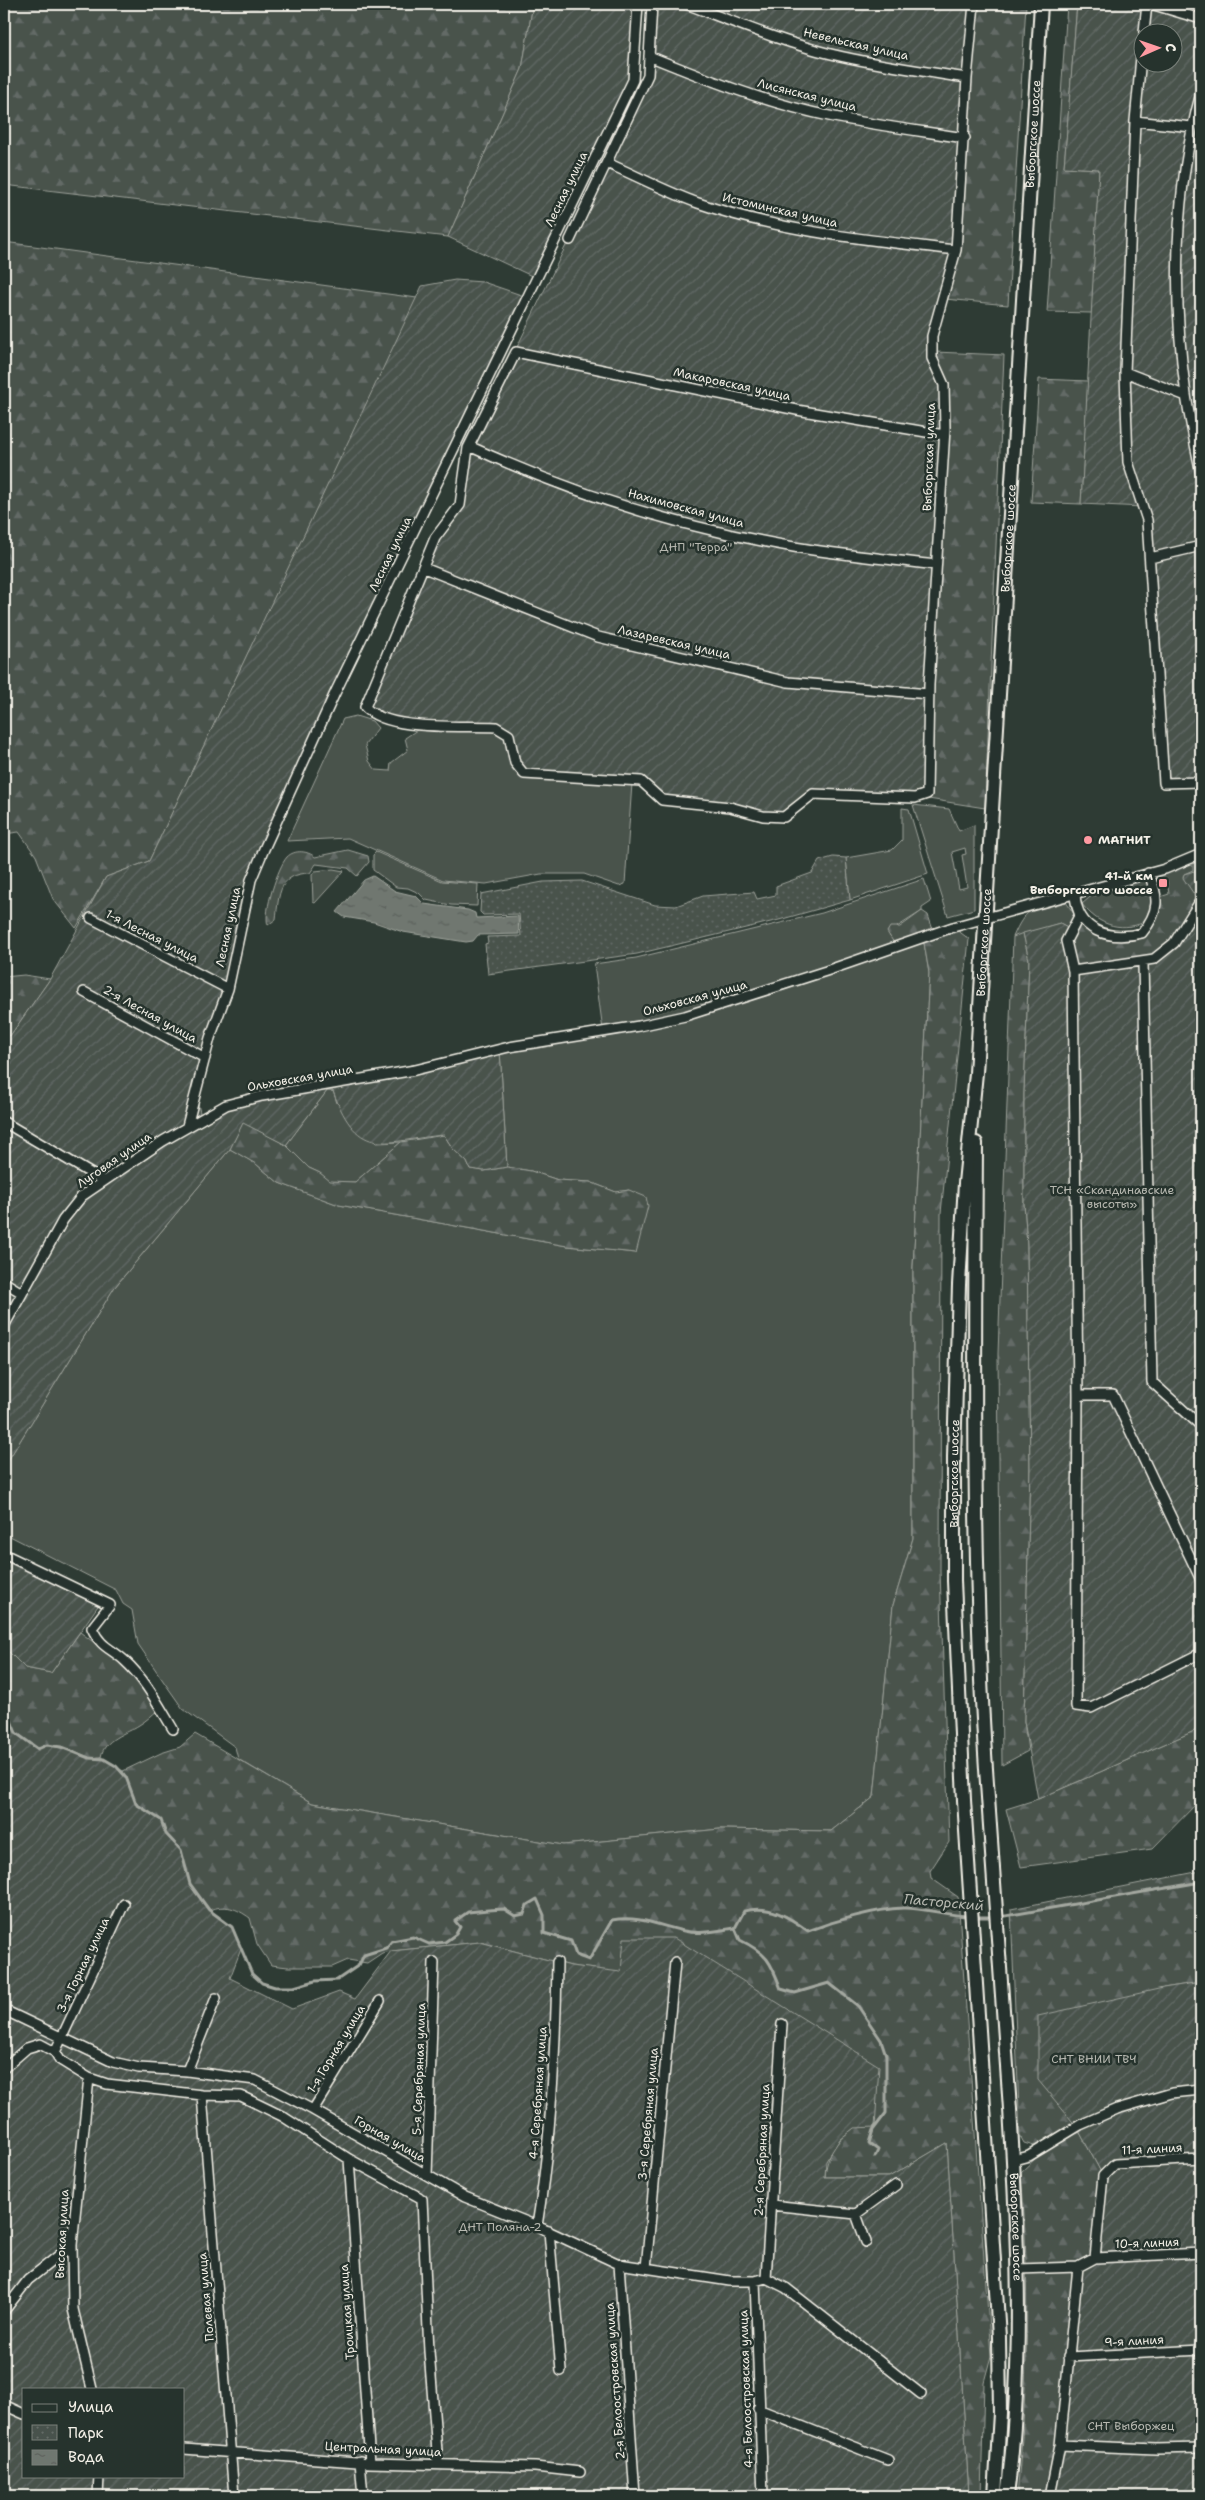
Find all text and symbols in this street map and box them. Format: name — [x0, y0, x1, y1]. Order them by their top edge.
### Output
north arrow — [1132, 22, 1182, 72]
street label: Невельская улица — [802, 24, 911, 64]
text: С — [1162, 43, 1180, 52]
street label: Лисянская улица — [756, 75, 859, 115]
street label: Выборгское шоссе — [1022, 79, 1044, 189]
street label: Лесная улица — [541, 148, 591, 229]
street label: Истоминская улица — [721, 189, 840, 231]
street label: Макаровская улица — [672, 364, 793, 404]
street label: Выборгская улица — [919, 402, 939, 511]
street label: Выборгское шоссе — [997, 484, 1020, 593]
street label: Нахимовская улица — [626, 485, 746, 531]
street label: Лесная улица — [365, 513, 415, 594]
park label: ДНП "Терра" — [660, 539, 732, 555]
street label: Лазаревская улица — [616, 621, 732, 663]
place label: МАГНИТ — [1098, 832, 1151, 848]
marker: МАГНИТ — [1082, 834, 1094, 846]
place label: 41-й км Выборгского шоссе — [1030, 868, 1153, 898]
marker: 41-й км Выборгского шоссе — [1157, 877, 1169, 889]
street label: Лесная улица — [212, 885, 244, 969]
street label: Выборгское шоссе — [973, 888, 995, 997]
street label: 1-я Лесная улица — [103, 906, 202, 967]
street label: Ольховская улица — [641, 976, 749, 1020]
street label: 2-я Лесная улица — [100, 982, 200, 1047]
street label: Ольховская улица — [246, 1061, 355, 1095]
street label: Луговая улица — [74, 1128, 155, 1192]
park label: ТСН «Скандинавские высоты» — [1050, 1182, 1175, 1212]
street label: Выборгское шоссе — [946, 1419, 963, 1528]
water label: Пасторский — [903, 1890, 985, 1914]
street label: 3-я Горная улица — [53, 1914, 113, 2015]
street label: 1-я Горная улица — [303, 2001, 369, 2096]
street label: 5-я Серебряная улица — [409, 2002, 429, 2135]
street label: 4-я Серебряная улица — [525, 2025, 551, 2160]
street label: 3-я Серебряная улица — [634, 2046, 662, 2181]
park label: СНТ ВНИИ ТВЧ — [1051, 2051, 1137, 2067]
street label: 2-я Серебряная улица — [751, 2083, 773, 2217]
street label: Горная улица — [351, 2112, 429, 2166]
street label: 11-я линия — [1121, 2139, 1183, 2159]
street label: Выборгское шоссе — [1006, 2172, 1026, 2281]
street label: Высокая улица — [52, 2188, 72, 2279]
park label: ДНТ Поляна-2 — [458, 2219, 542, 2235]
street label: 10-я линия — [1115, 2234, 1179, 2252]
street label: Полевая улица — [194, 2251, 218, 2342]
street label: Троицкая улица — [336, 2263, 358, 2360]
street label: 2-я Белоостровская улица — [601, 2301, 628, 2460]
street label: 4-я Белоостровская улица — [735, 2309, 757, 2468]
street label: 9-я линия — [1104, 2331, 1164, 2351]
legend — [22, 2388, 185, 2478]
text: Улица — [68, 2397, 114, 2417]
park label: СНТ Выборжец — [1087, 2418, 1175, 2434]
text: Парк — [68, 2423, 104, 2443]
street label: Центральная улица — [324, 2438, 442, 2460]
text: Вода — [68, 2447, 105, 2467]

